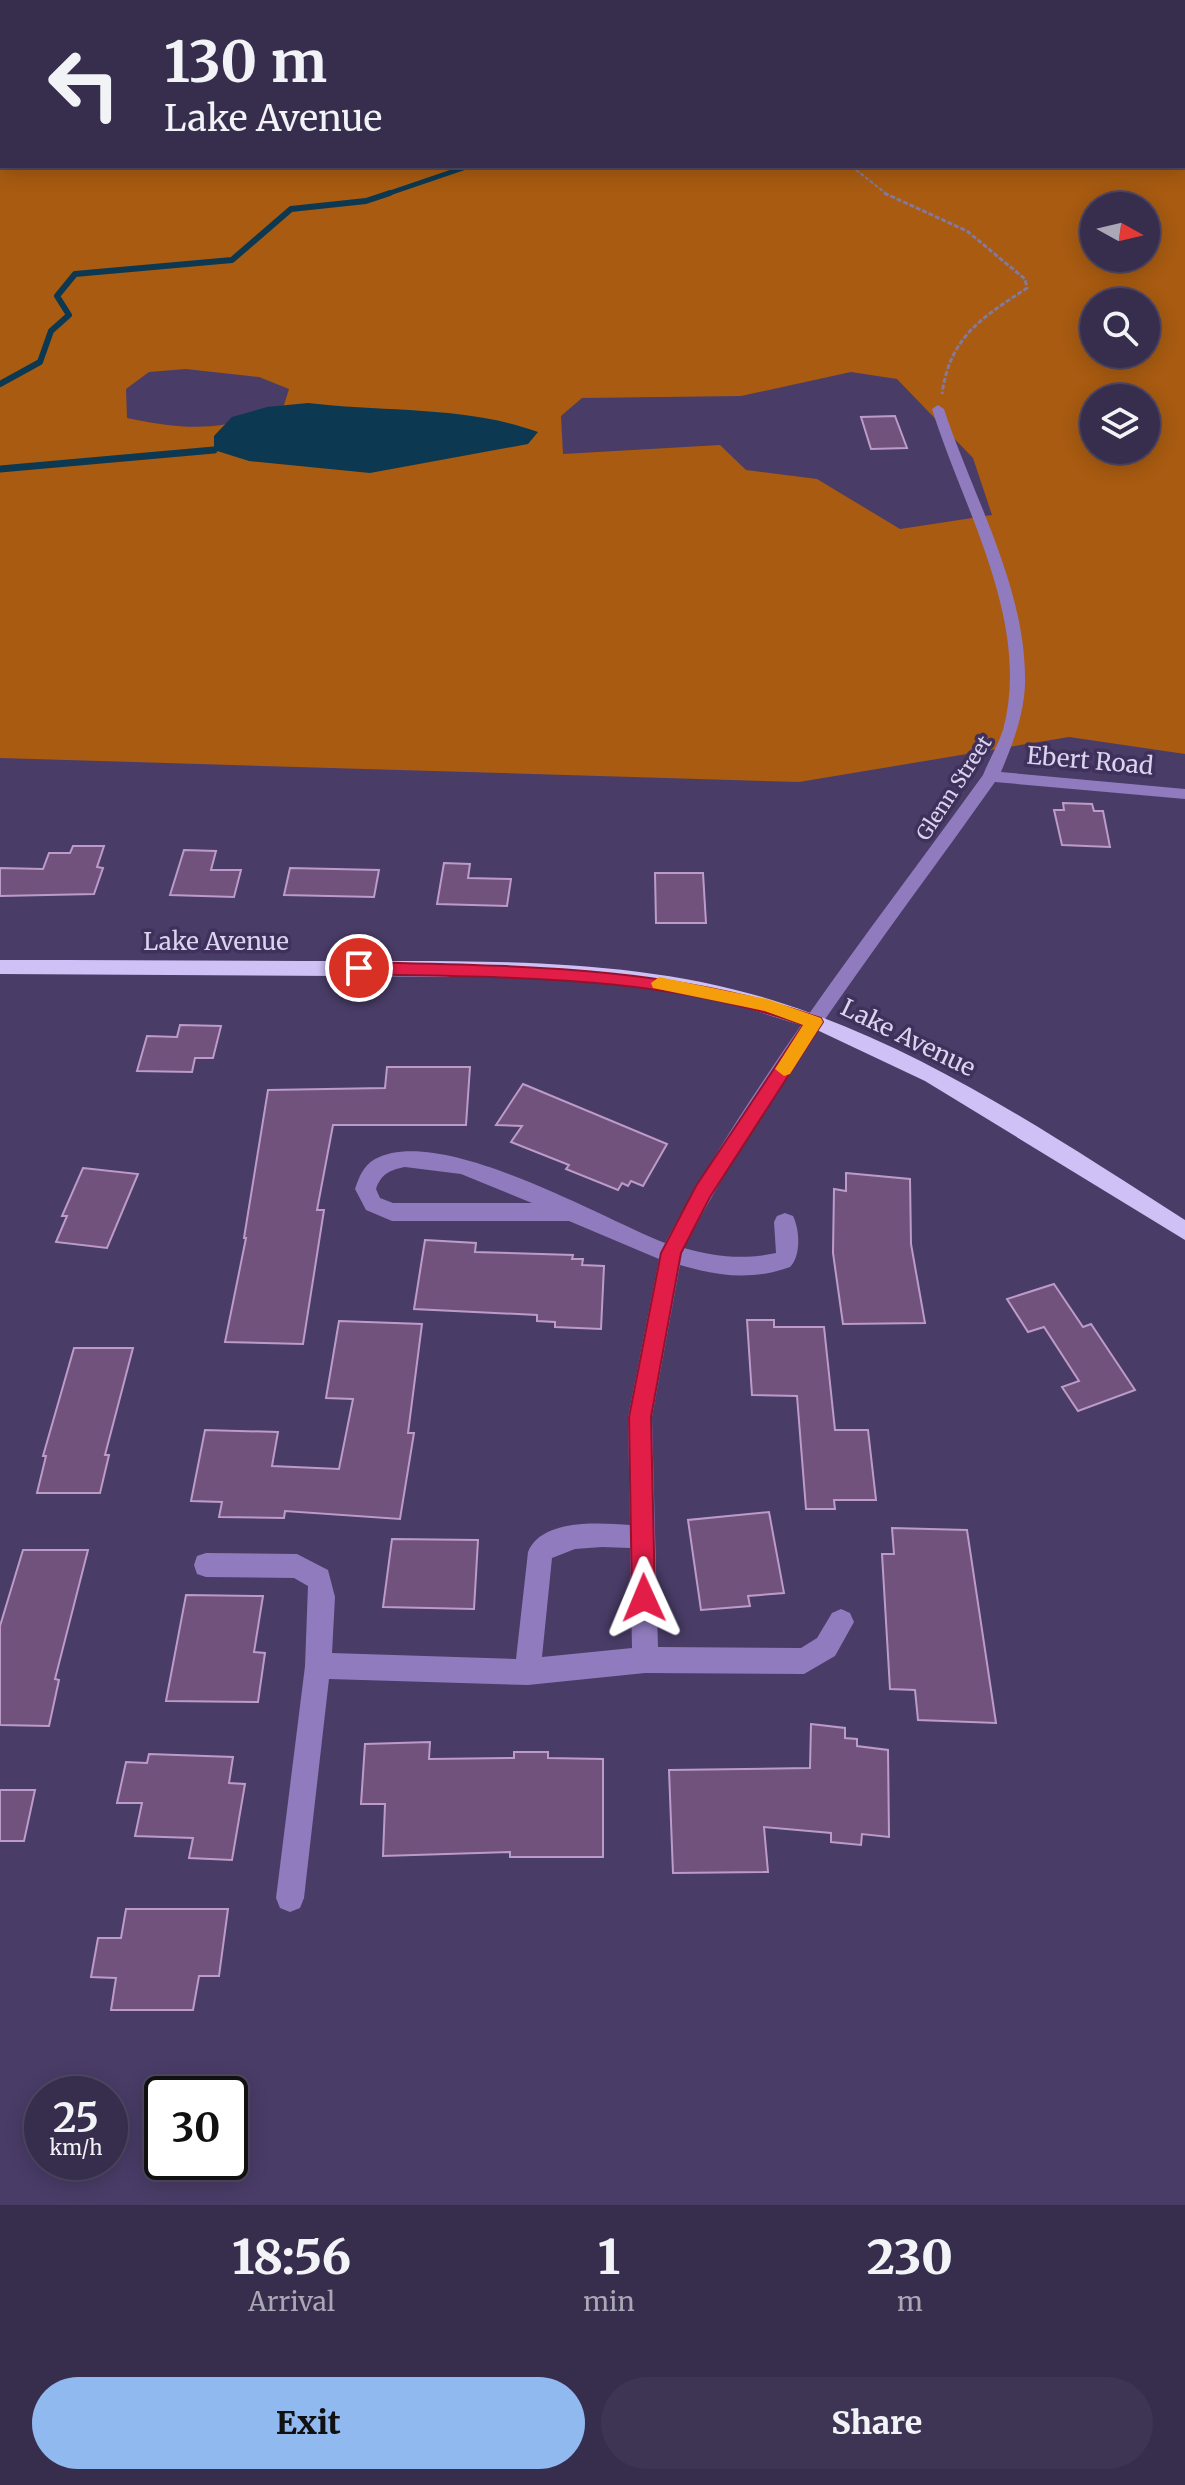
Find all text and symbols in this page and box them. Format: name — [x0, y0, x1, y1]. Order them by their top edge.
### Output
text: 130 m — [164, 27, 327, 97]
icon: left — [32, 32, 136, 136]
text: Lake Avenue — [164, 96, 382, 141]
north arrow — [1080, 192, 1160, 272]
map controls — [1080, 192, 1160, 464]
button: search — [1080, 288, 1160, 368]
button: layers — [1080, 384, 1160, 464]
street label: Glenn Street — [911, 731, 997, 845]
street label: Ebert Road — [1025, 740, 1155, 781]
street label: Lake Avenue — [143, 926, 289, 957]
pin — [325, 934, 393, 1002]
icon: arrive — [337, 946, 381, 990]
street label: Lake Avenue — [836, 992, 980, 1083]
position arrow — [602, 1556, 686, 1640]
speed limit sign: 30 — [144, 2076, 248, 2180]
text: 25 — [53, 2093, 99, 2143]
text: km/h — [50, 2135, 102, 2160]
text: 18:56 — [232, 2227, 351, 2287]
text: 1 — [598, 2227, 620, 2287]
text: 230 — [867, 2227, 953, 2287]
text: Arrival — [248, 2285, 335, 2318]
text: min — [583, 2285, 635, 2318]
text: m — [897, 2285, 923, 2318]
button: Exit — [32, 2377, 585, 2469]
button: Share — [601, 2377, 1153, 2469]

